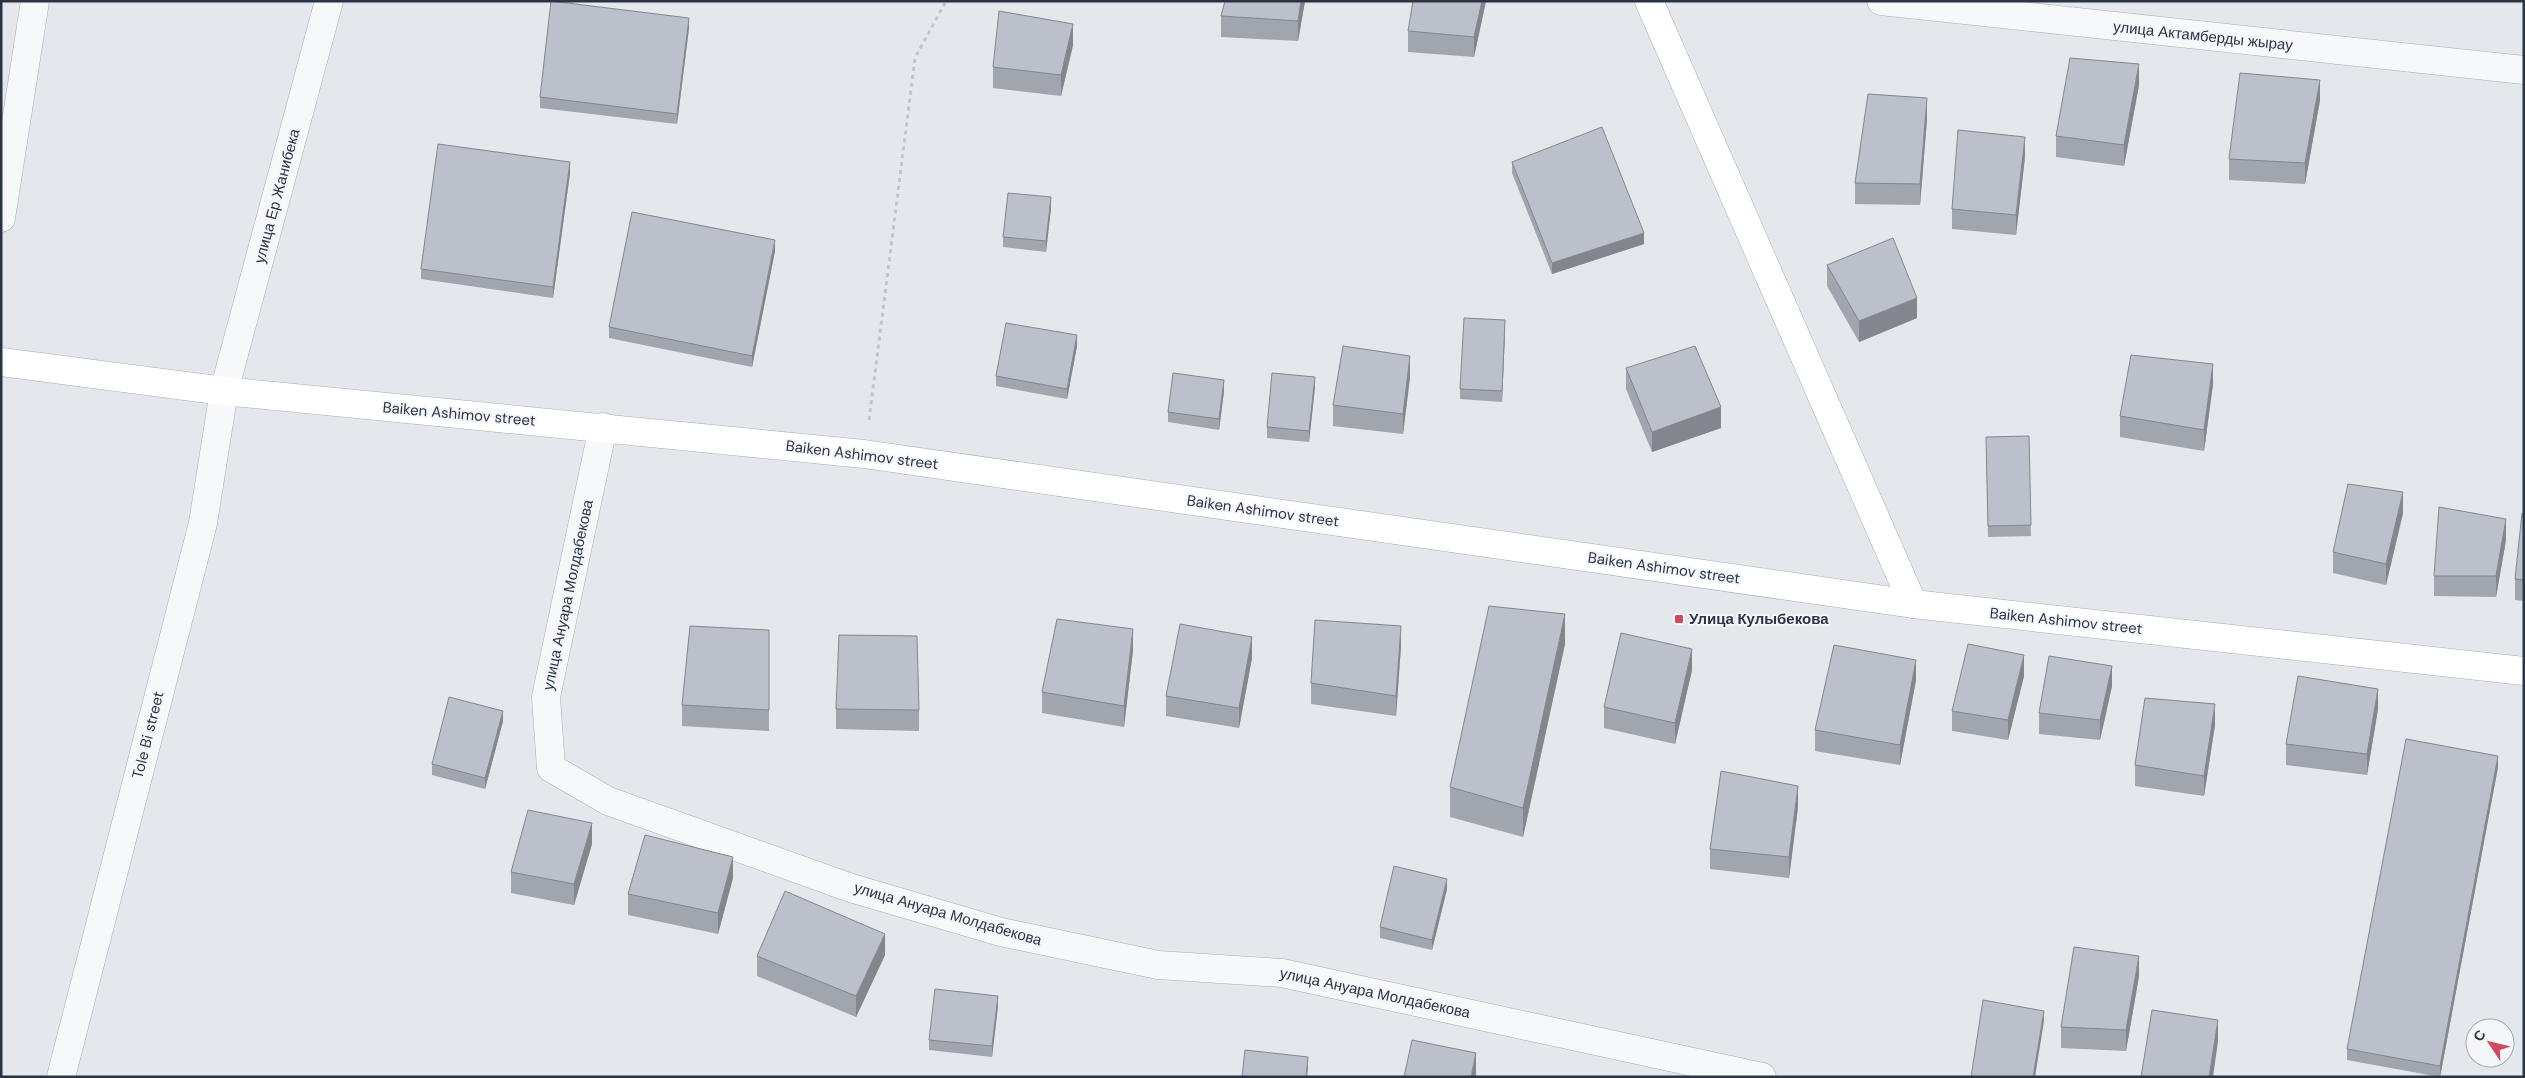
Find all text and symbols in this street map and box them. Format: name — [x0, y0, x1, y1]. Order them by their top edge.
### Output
street label: улица Актамберды жырау — [2112, 17, 2294, 55]
street label: улица Ер Жанибека — [249, 126, 305, 266]
street label: Baiken Ashimov street — [382, 397, 536, 431]
street label: Baiken Ashimov street — [785, 436, 939, 474]
street label: Baiken Ashimov street — [1186, 490, 1340, 532]
street label: улица Ануара Молдабекова — [538, 497, 598, 692]
street label: Baiken Ashimov street — [1587, 547, 1741, 589]
street label: Baiken Ashimov street — [1989, 603, 2143, 639]
place label: Улица Кулыбекова — [1689, 609, 1829, 629]
marker: Улица Кулыбекова — [1673, 613, 1685, 625]
street label: Tole Bi street — [127, 689, 169, 781]
street label: улица Ануара Молдабекова — [852, 878, 1045, 951]
street label: улица Ануара Молдабекова — [1278, 963, 1473, 1023]
north arrow — [2465, 1018, 2515, 1068]
text: С — [2469, 1026, 2490, 1045]

